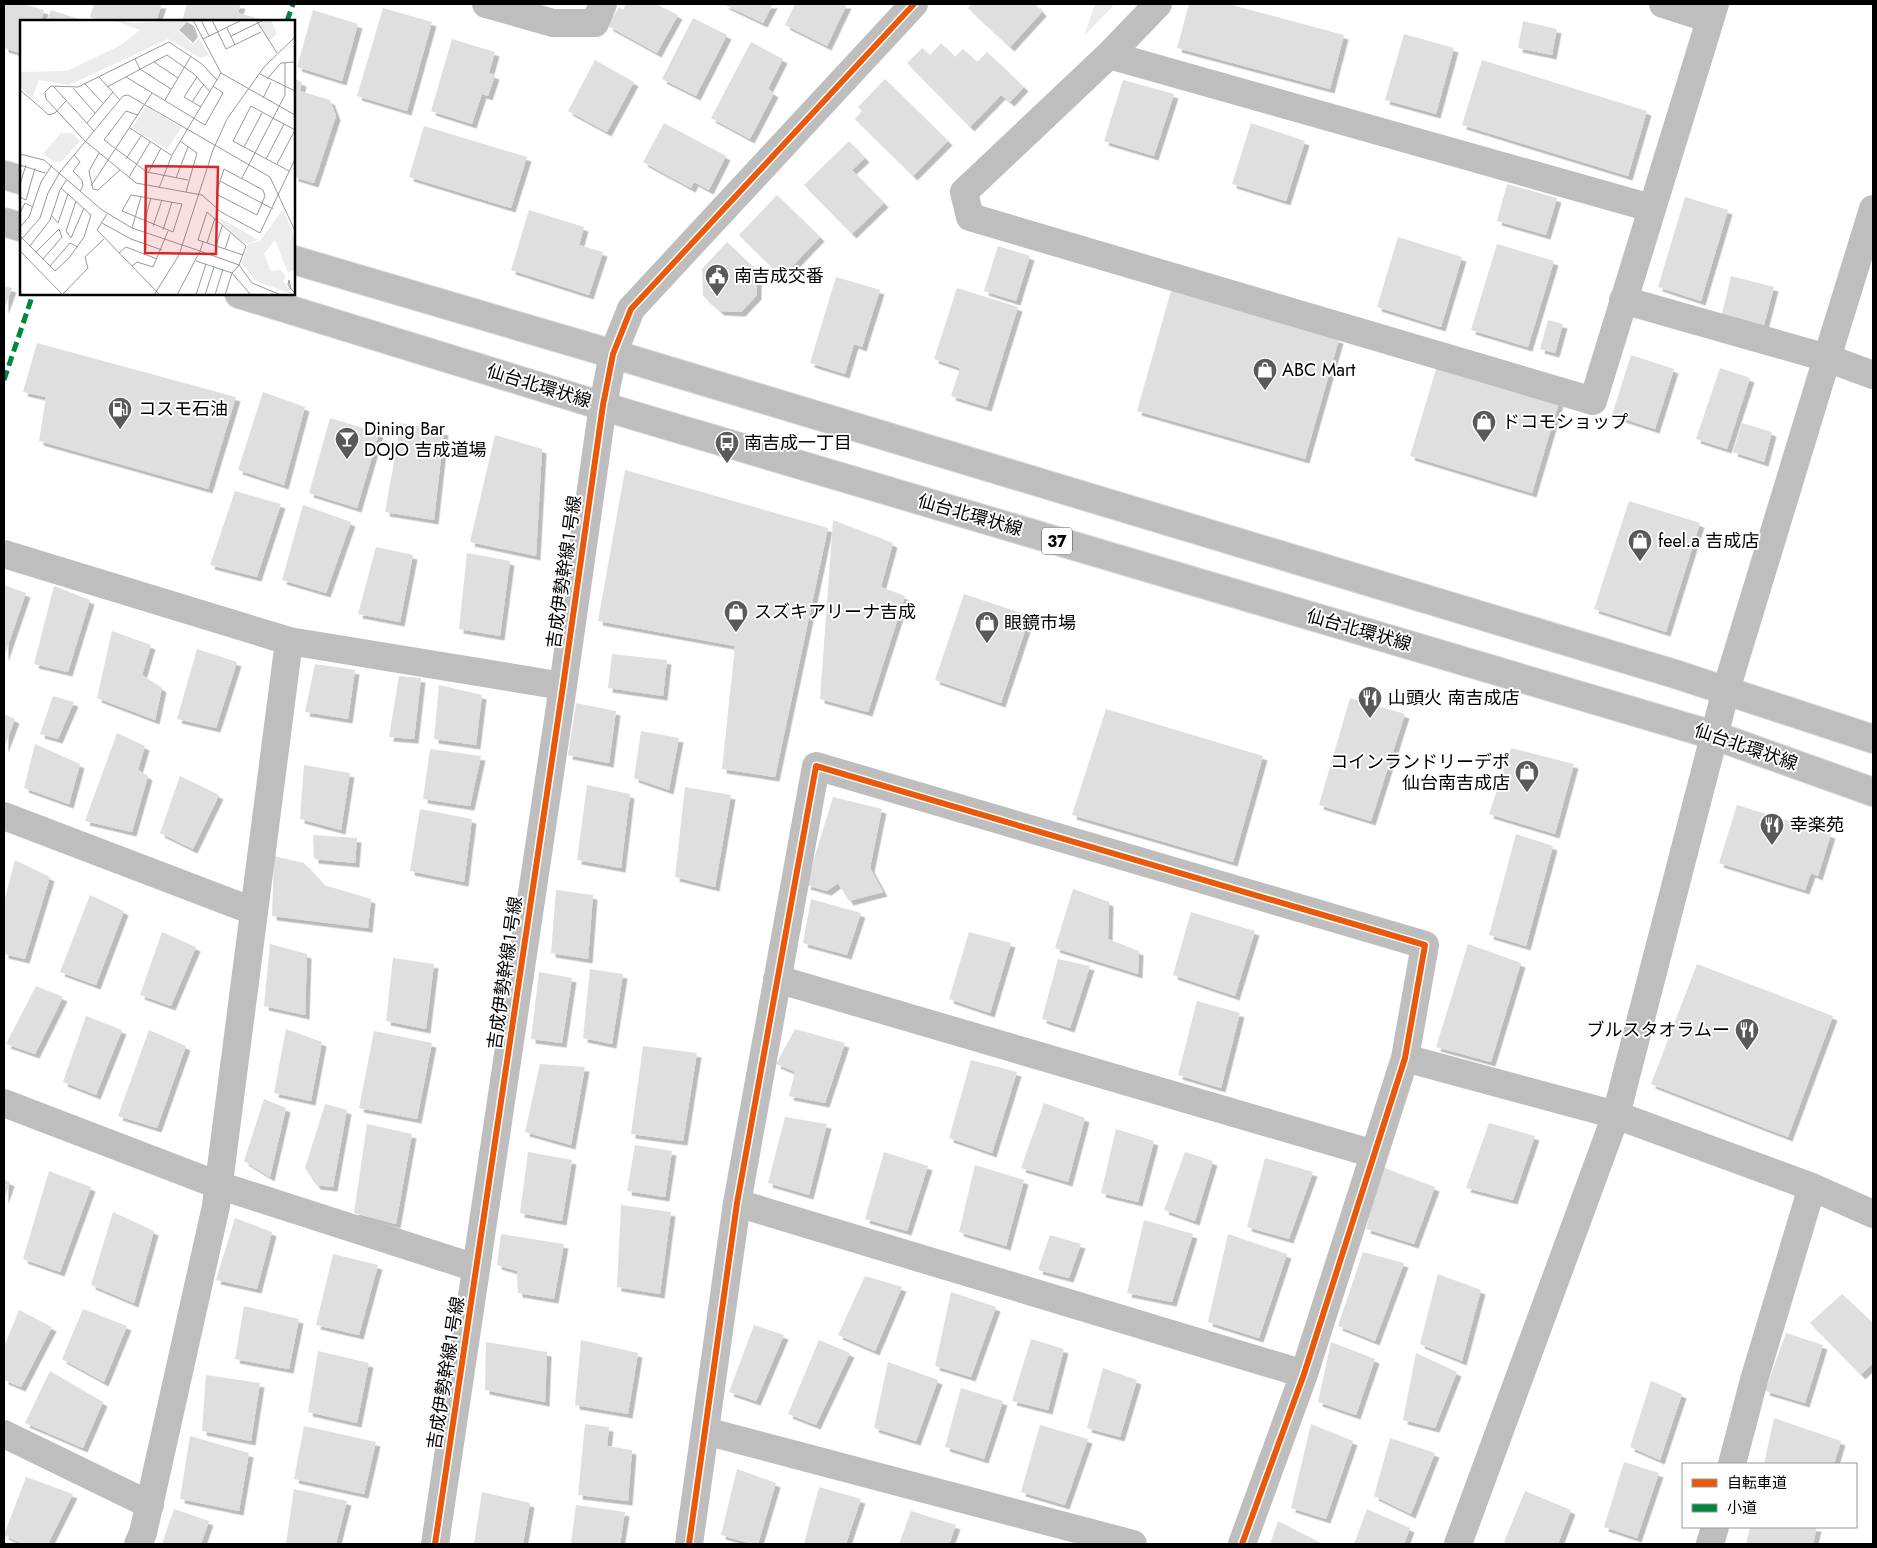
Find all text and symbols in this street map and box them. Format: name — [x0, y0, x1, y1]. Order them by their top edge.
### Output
inset map — [20, 20, 295, 295]
public building icon: 南吉成交番 — [704, 263, 730, 297]
place label: 南吉成交番 — [734, 263, 824, 289]
shop icon: ABC Mart — [1252, 357, 1278, 391]
place label: ABC Mart — [1282, 357, 1356, 383]
street label: 仙台北環状線 — [484, 358, 594, 414]
fuel station icon: コスモ石油 — [107, 396, 133, 430]
place label: コスモ石油 — [138, 396, 228, 422]
shop icon: ドコモショップ — [1471, 409, 1497, 443]
place label: ドコモショップ — [1502, 409, 1628, 435]
place label: Dining Bar DOJO 吉成道場 — [364, 416, 486, 463]
bar icon: Dining Bar DOJO 吉成道場 — [334, 426, 360, 460]
bus stop icon: 南吉成一丁目 — [714, 430, 740, 464]
place label: 南吉成一丁目 — [744, 430, 852, 456]
street label: 仙台北環状線 — [915, 488, 1025, 542]
street label: 吉成伊勢幹線１号線 — [540, 494, 588, 650]
road number: 37 — [1042, 528, 1072, 554]
shop icon: feel.a 吉成店 — [1627, 528, 1653, 562]
place label: feel.a 吉成店 — [1658, 528, 1759, 554]
shop icon: スズキアリーナ吉成 — [723, 599, 749, 633]
place label: スズキアリーナ吉成 — [754, 599, 916, 625]
street label: 仙台北環状線 — [1304, 603, 1414, 657]
shop icon: 眼鏡市場 — [974, 610, 1000, 644]
place label: 眼鏡市場 — [1004, 610, 1076, 636]
restaurant icon: 山頭火 南吉成店 — [1357, 685, 1383, 719]
place label: 山頭火 南吉成店 — [1388, 685, 1519, 711]
street label: 仙台北環状線 — [1691, 717, 1801, 777]
place label: コインランドリーデポ 仙台南吉成店 — [1330, 749, 1510, 796]
shop icon: コインランドリーデポ 仙台南吉成店 — [1514, 759, 1540, 793]
restaurant icon: 幸楽苑 — [1759, 812, 1785, 846]
place label: 幸楽苑 — [1790, 812, 1844, 838]
street label: 吉成伊勢幹線１号線 — [481, 895, 529, 1051]
place label: ブルスタオラムー — [1587, 1017, 1730, 1043]
restaurant icon: ブルスタオラムー — [1734, 1017, 1760, 1051]
street label: 吉成伊勢幹線１号線 — [421, 1295, 471, 1451]
legend — [1682, 1463, 1857, 1528]
text: 自転車道 — [1727, 1472, 1787, 1494]
text: 小道 — [1727, 1497, 1757, 1519]

